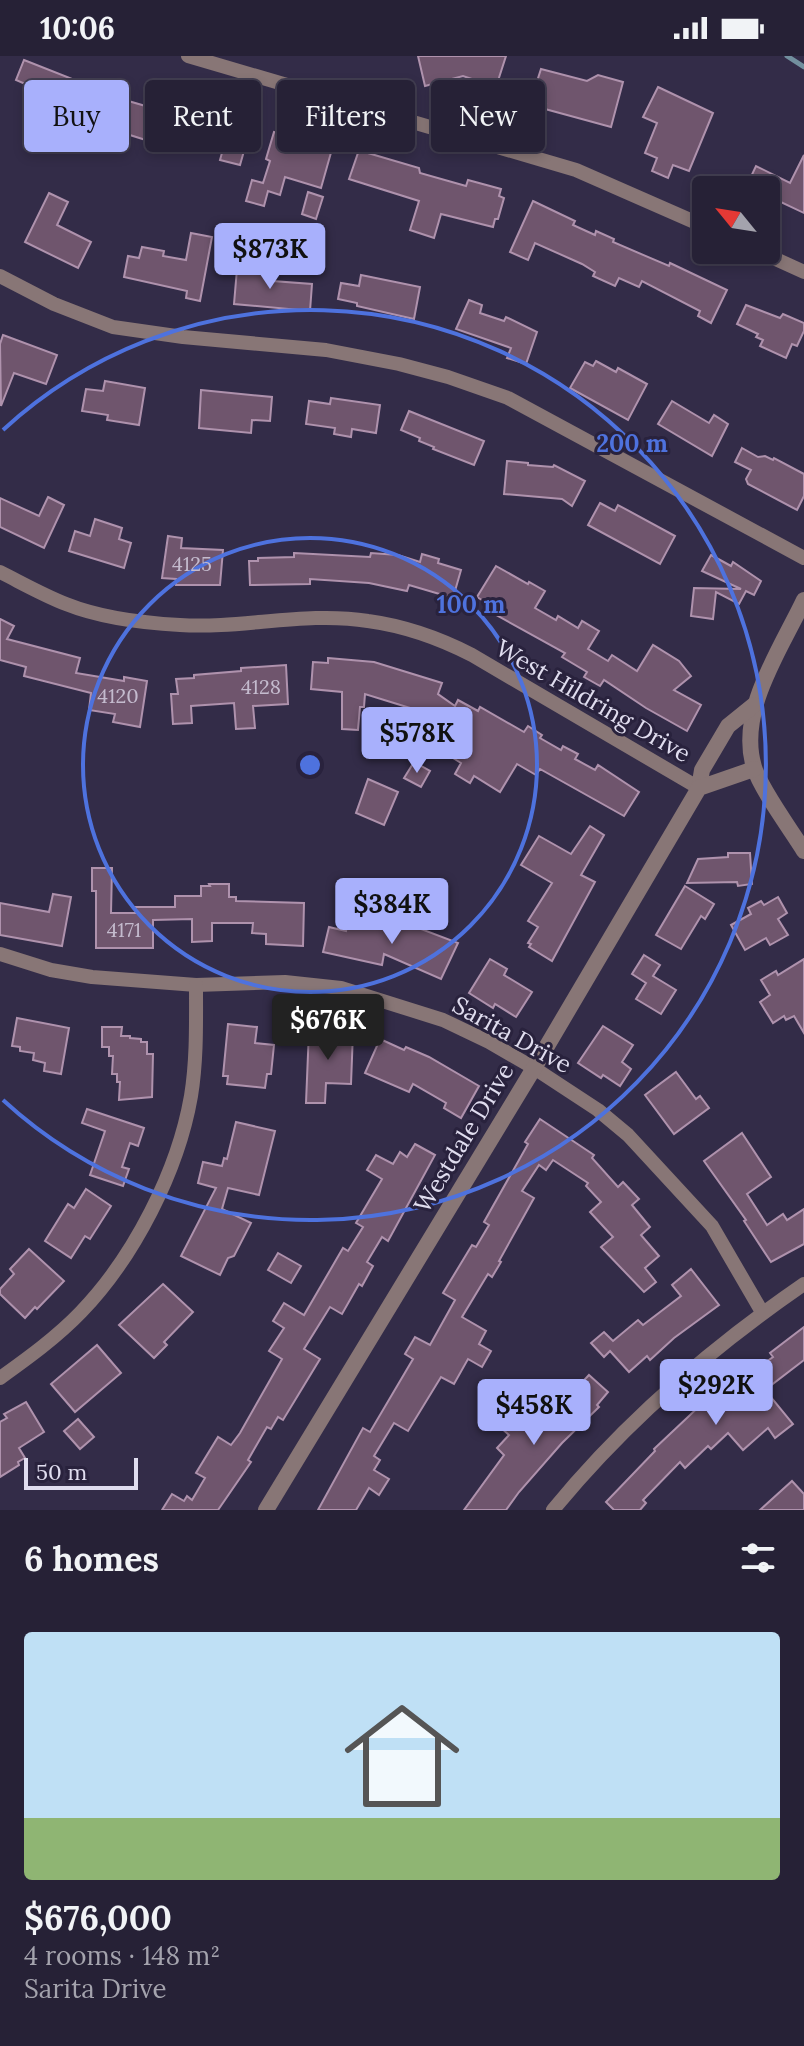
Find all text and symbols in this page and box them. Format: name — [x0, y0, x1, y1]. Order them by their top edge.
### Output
text: 10:06 — [40, 9, 115, 47]
chip: Buy — [24, 80, 129, 152]
chip: Rent — [145, 80, 261, 152]
chip: Filters — [277, 80, 415, 152]
chip: New — [431, 80, 545, 152]
north arrow — [692, 176, 780, 264]
map controls — [692, 176, 780, 264]
pin: $873K — [214, 223, 326, 291]
text: $873K — [232, 232, 308, 265]
text: 200 m — [596, 428, 668, 459]
house number: 4125 — [172, 551, 212, 576]
text: 100 m — [437, 589, 505, 620]
street label: West Hildring Drive — [490, 632, 696, 769]
house number: 4128 — [241, 674, 281, 699]
house number: 4120 — [97, 683, 139, 708]
pin: $578K — [361, 707, 473, 775]
text: $578K — [380, 716, 454, 749]
centre of rings — [296, 751, 324, 779]
pin: $384K — [336, 878, 448, 946]
text: $384K — [353, 887, 431, 920]
house number: 4171 — [107, 917, 141, 942]
street label: Sarita Drive — [447, 989, 577, 1080]
pin: $676K — [272, 994, 384, 1062]
text: $676K — [290, 1003, 366, 1036]
street label: Westdale Drive — [407, 1057, 520, 1218]
pin: $292K — [660, 1359, 772, 1427]
text: $292K — [678, 1368, 754, 1401]
pin: $458K — [478, 1379, 590, 1447]
text: $458K — [496, 1388, 572, 1421]
scale bar — [24, 1454, 138, 1490]
text: 50 m — [36, 1458, 87, 1486]
icon: filters — [736, 1536, 780, 1580]
text: 6 homes — [24, 1537, 159, 1580]
icon: home — [330, 1684, 474, 1828]
text: $676,000 — [24, 1896, 172, 1939]
text: 4 rooms · 148 m² — [24, 1939, 220, 1972]
text: Sarita Drive — [24, 1972, 166, 2005]

